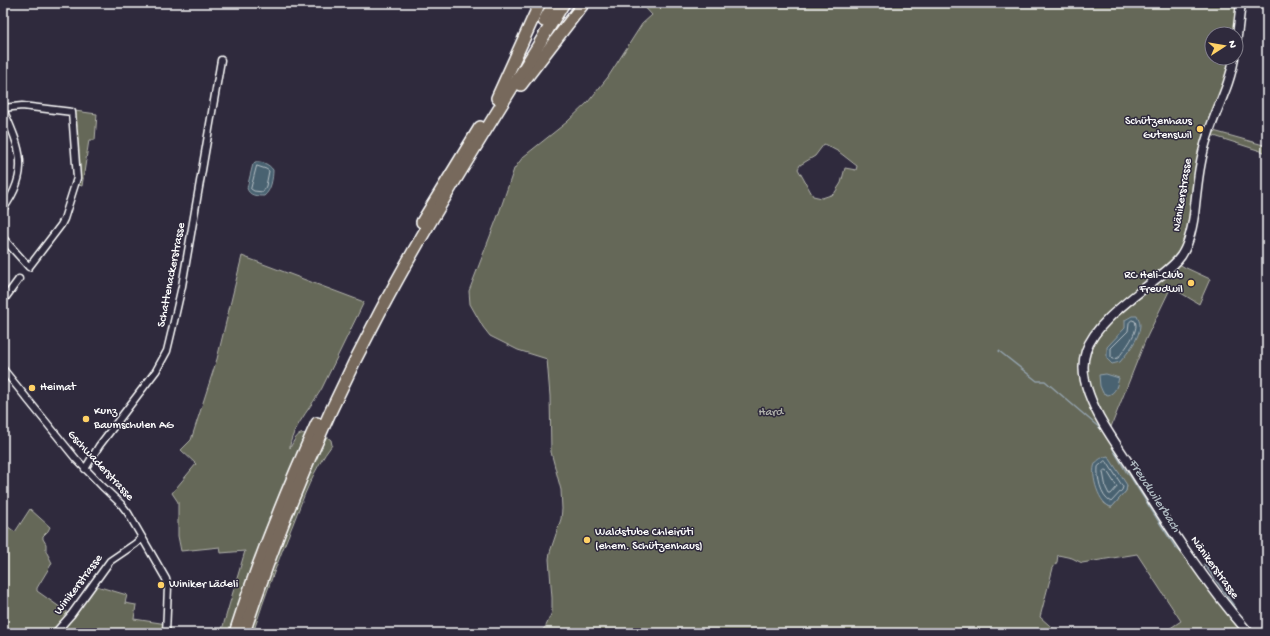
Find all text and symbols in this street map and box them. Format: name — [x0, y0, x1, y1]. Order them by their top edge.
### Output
north arrow — [1204, 26, 1244, 66]
text: N — [1225, 40, 1238, 49]
place label: Schützenhaus Gutenswil — [1125, 115, 1193, 143]
marker: Schützenhaus Gutenswil — [1195, 124, 1205, 134]
street label: Nänikerstrasse — [1170, 157, 1196, 233]
street label: Schattenackerstrasse — [155, 221, 189, 328]
place label: RC Heli-Club Freudwil — [1124, 269, 1184, 297]
marker: RC Heli-Club Freudwil — [1186, 278, 1196, 288]
place label: Heimat — [40, 381, 77, 395]
marker: Heimat — [27, 383, 37, 393]
place label: Kunz Baumschulen AG — [93, 405, 174, 433]
park label: Hard — [759, 406, 784, 420]
marker: Kunz Baumschulen AG — [81, 414, 91, 424]
street label: Gschwaderstrasse — [64, 428, 137, 505]
water label: Freudwilerbach — [1125, 457, 1184, 536]
place label: Waldstube Chleirüti (ehem. Schützenhaus) — [595, 526, 703, 554]
street label: Nänikerstrasse — [1187, 534, 1242, 603]
marker: Waldstube Chleirüti (ehem. Schützenhaus) — [582, 535, 592, 545]
street label: Winikerstrasse — [52, 551, 107, 618]
place label: Winiker Lädeli — [169, 578, 239, 592]
marker: Winiker Lädeli — [156, 580, 166, 590]

